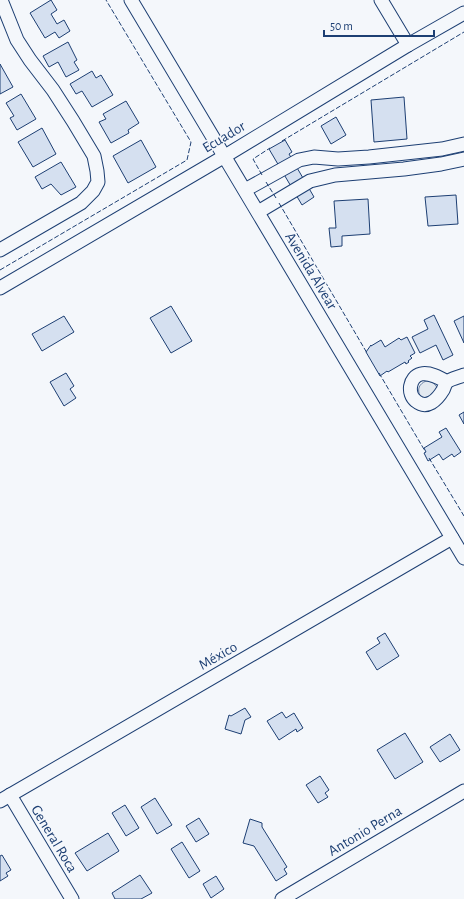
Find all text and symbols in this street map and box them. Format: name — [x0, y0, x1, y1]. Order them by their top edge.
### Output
scale bar — [324, 12, 434, 38]
text: 50 m — [330, 20, 353, 32]
street label: Ecuador — [200, 118, 248, 156]
street label: Avenida Alvear — [282, 230, 340, 312]
street label: México — [196, 639, 240, 673]
street label: General Roca — [28, 803, 80, 875]
street label: Antonio Perna — [326, 803, 404, 859]

